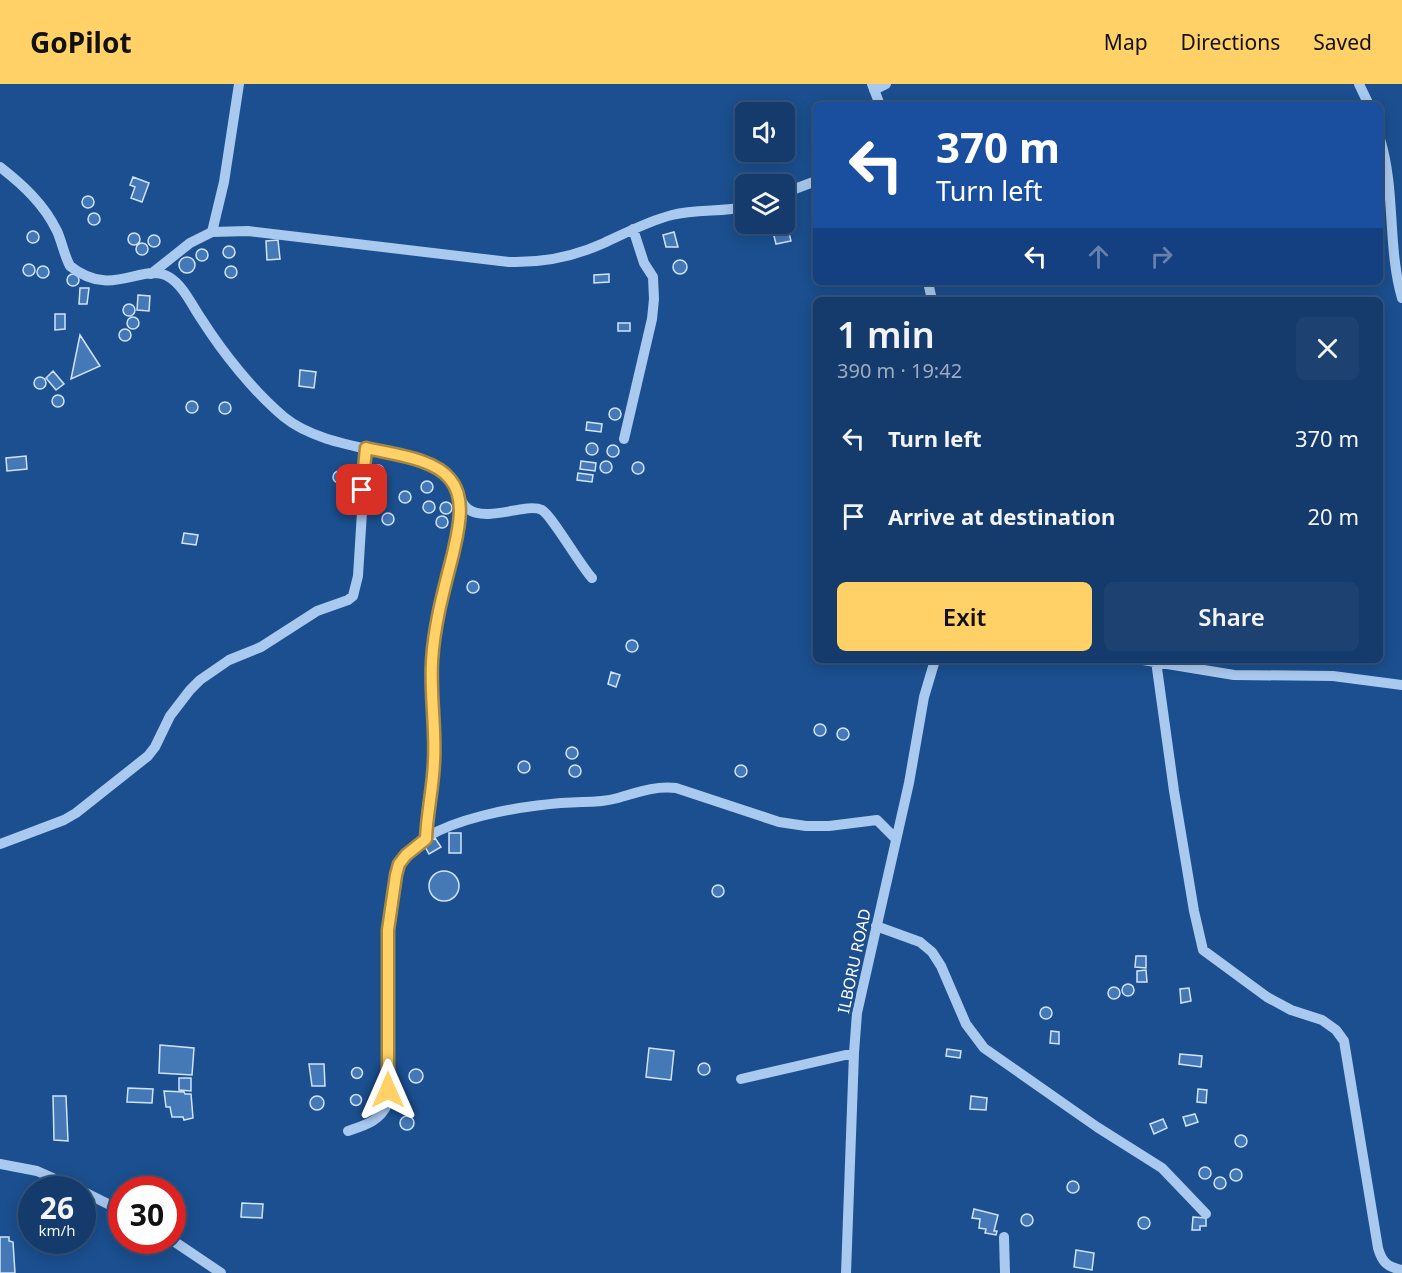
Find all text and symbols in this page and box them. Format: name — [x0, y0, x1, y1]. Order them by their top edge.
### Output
text: GoPilot — [30, 23, 132, 61]
text: Map — [1104, 28, 1148, 56]
text: Directions — [1181, 28, 1280, 56]
text: Saved — [1313, 28, 1372, 56]
map controls — [735, 102, 795, 234]
button: sound — [735, 102, 795, 162]
text: 370 m — [936, 118, 1060, 175]
icon: left — [837, 126, 915, 204]
text: Turn left — [936, 172, 1042, 209]
button: layers — [735, 174, 795, 234]
icon: left — [1019, 240, 1052, 273]
icon: ahead — [1082, 240, 1115, 273]
icon: right — [1145, 240, 1178, 273]
text: 1 min — [837, 310, 935, 359]
button: close — [1296, 317, 1359, 380]
text: 390 m · 19:42 — [837, 357, 962, 384]
icon: left — [837, 422, 870, 455]
text: Turn left — [888, 423, 982, 453]
text: 370 m — [1295, 423, 1359, 453]
pin — [336, 464, 387, 515]
icon: arrive — [345, 473, 378, 506]
icon: arrive — [837, 500, 870, 533]
text: Arrive at destination — [888, 501, 1115, 531]
text: 20 m — [1308, 501, 1359, 531]
button: Exit — [837, 582, 1092, 651]
button: Share — [1104, 582, 1359, 651]
street label: ILBORU ROAD — [832, 907, 876, 1015]
position arrow — [356, 1058, 420, 1122]
speed limit sign: 30 — [108, 1176, 186, 1254]
text: 26 — [40, 1187, 74, 1228]
text: km/h — [39, 1220, 75, 1240]

